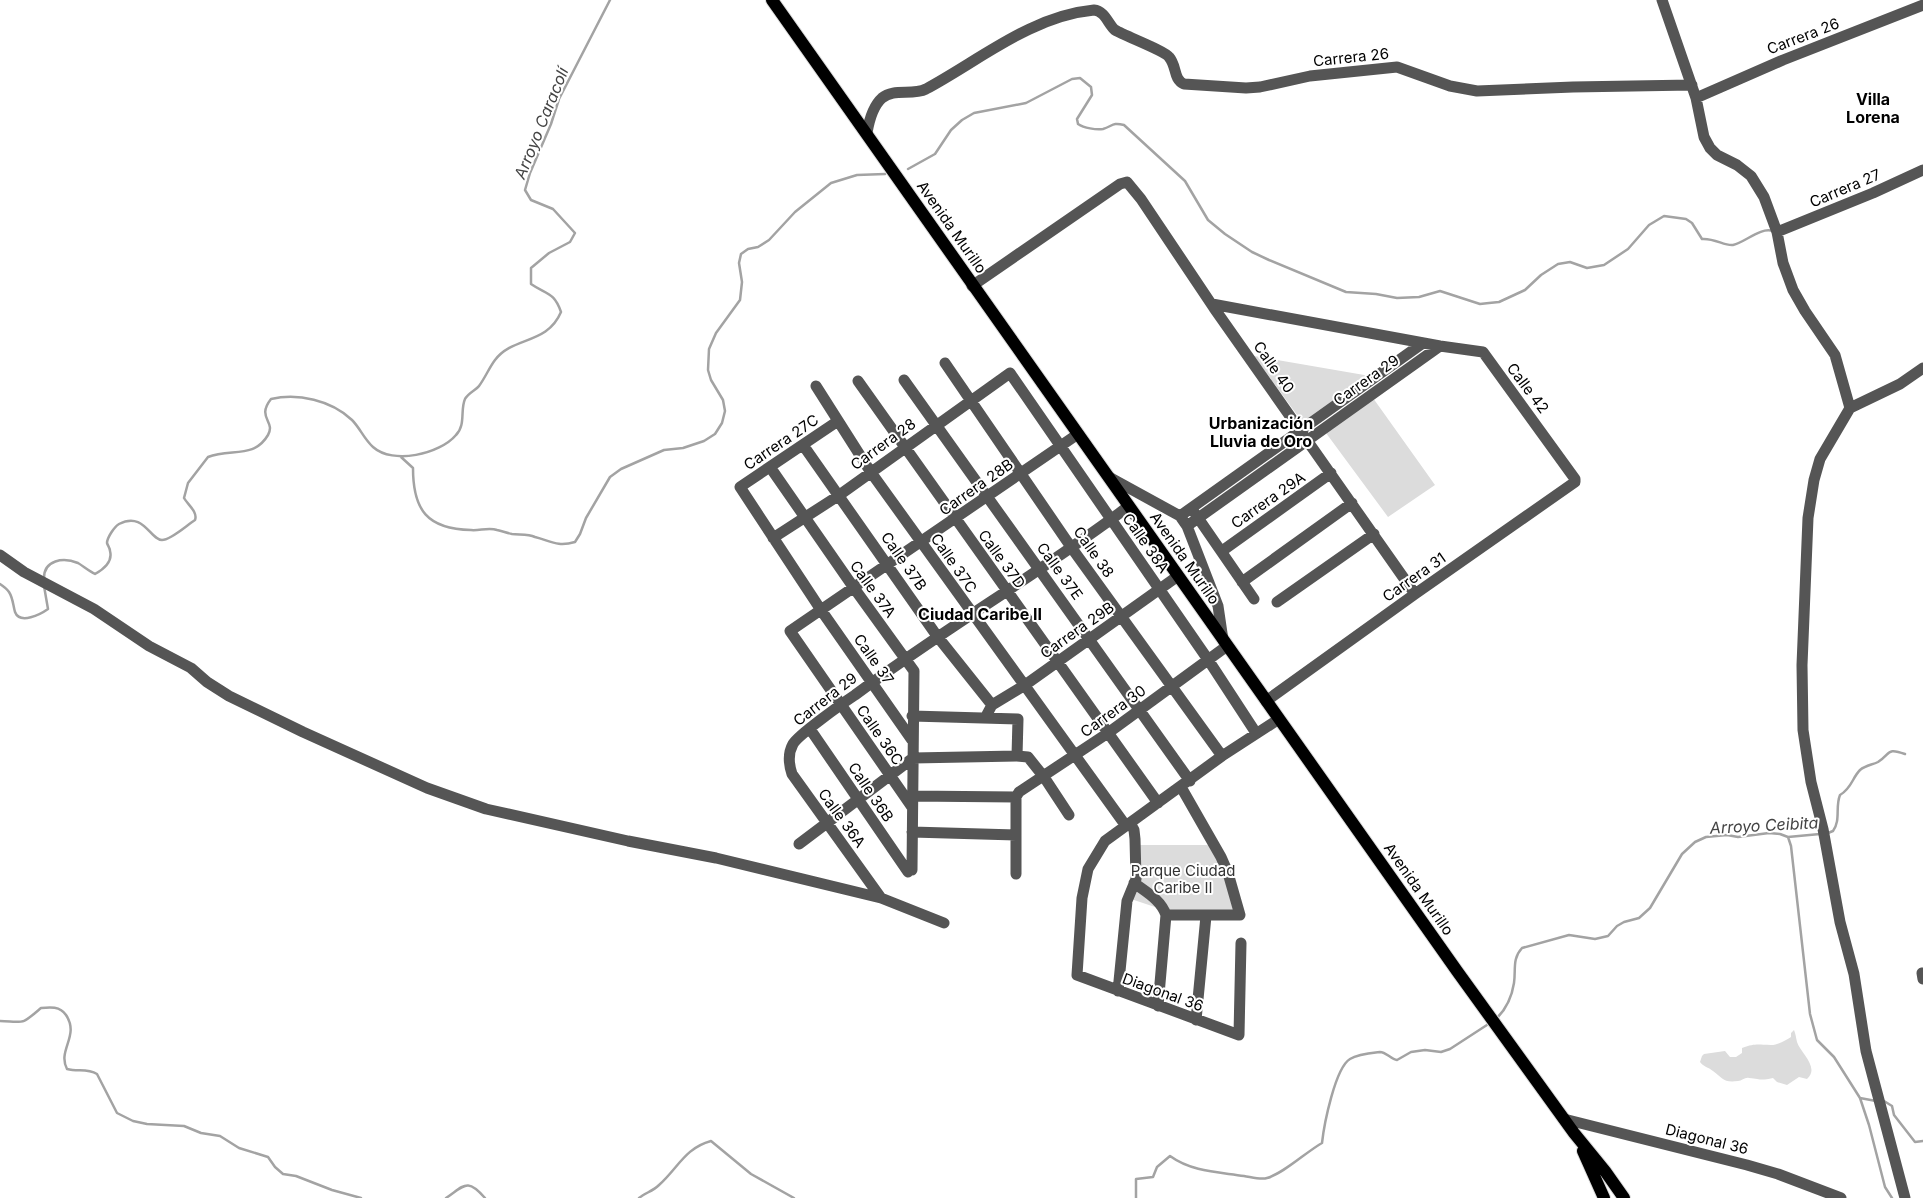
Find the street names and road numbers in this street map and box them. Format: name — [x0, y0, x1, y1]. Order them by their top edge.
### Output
street label: Carrera 26 — [1764, 13, 1842, 59]
street label: Carrera 26 — [1312, 44, 1390, 70]
street label: Carrera 27 — [1807, 165, 1883, 211]
street label: Avenida Murillo — [913, 177, 991, 277]
street label: Calle 40 — [1249, 337, 1299, 397]
street label: Carrera 29 — [1329, 350, 1403, 410]
street label: Calle 42 — [1503, 359, 1553, 417]
street label: Carrera 27C — [740, 410, 822, 474]
street label: Carrera 28 — [847, 414, 919, 474]
street label: Carrera 28B — [935, 455, 1017, 519]
street label: Carrera 29A — [1227, 467, 1309, 533]
street label: Avenida Murillo — [1146, 508, 1224, 608]
street label: Calle 38A — [1119, 509, 1173, 577]
street label: Calle 38 — [1070, 523, 1118, 581]
street label: Calle 37D — [974, 526, 1030, 592]
street label: Calle 37B — [877, 528, 931, 594]
street label: Calle 37C — [927, 530, 981, 596]
street label: Calle 37E — [1033, 539, 1087, 603]
street label: Carrera 31 — [1379, 548, 1449, 606]
street label: Calle 37A — [846, 557, 900, 621]
street label: Carrera 29B — [1036, 598, 1118, 662]
street label: Calle 37 — [850, 630, 898, 688]
street label: Carrera 29 — [789, 668, 861, 730]
street label: Carrera 30 — [1077, 681, 1149, 741]
street label: Calle 36C — [852, 701, 908, 769]
street label: Calle 36B — [844, 759, 898, 825]
street label: Calle 36A — [814, 785, 870, 851]
street label: Avenida Murillo — [1380, 839, 1458, 939]
street label: Diagonal 36 — [1120, 969, 1206, 1015]
street label: Diagonal 36 — [1664, 1120, 1750, 1158]

